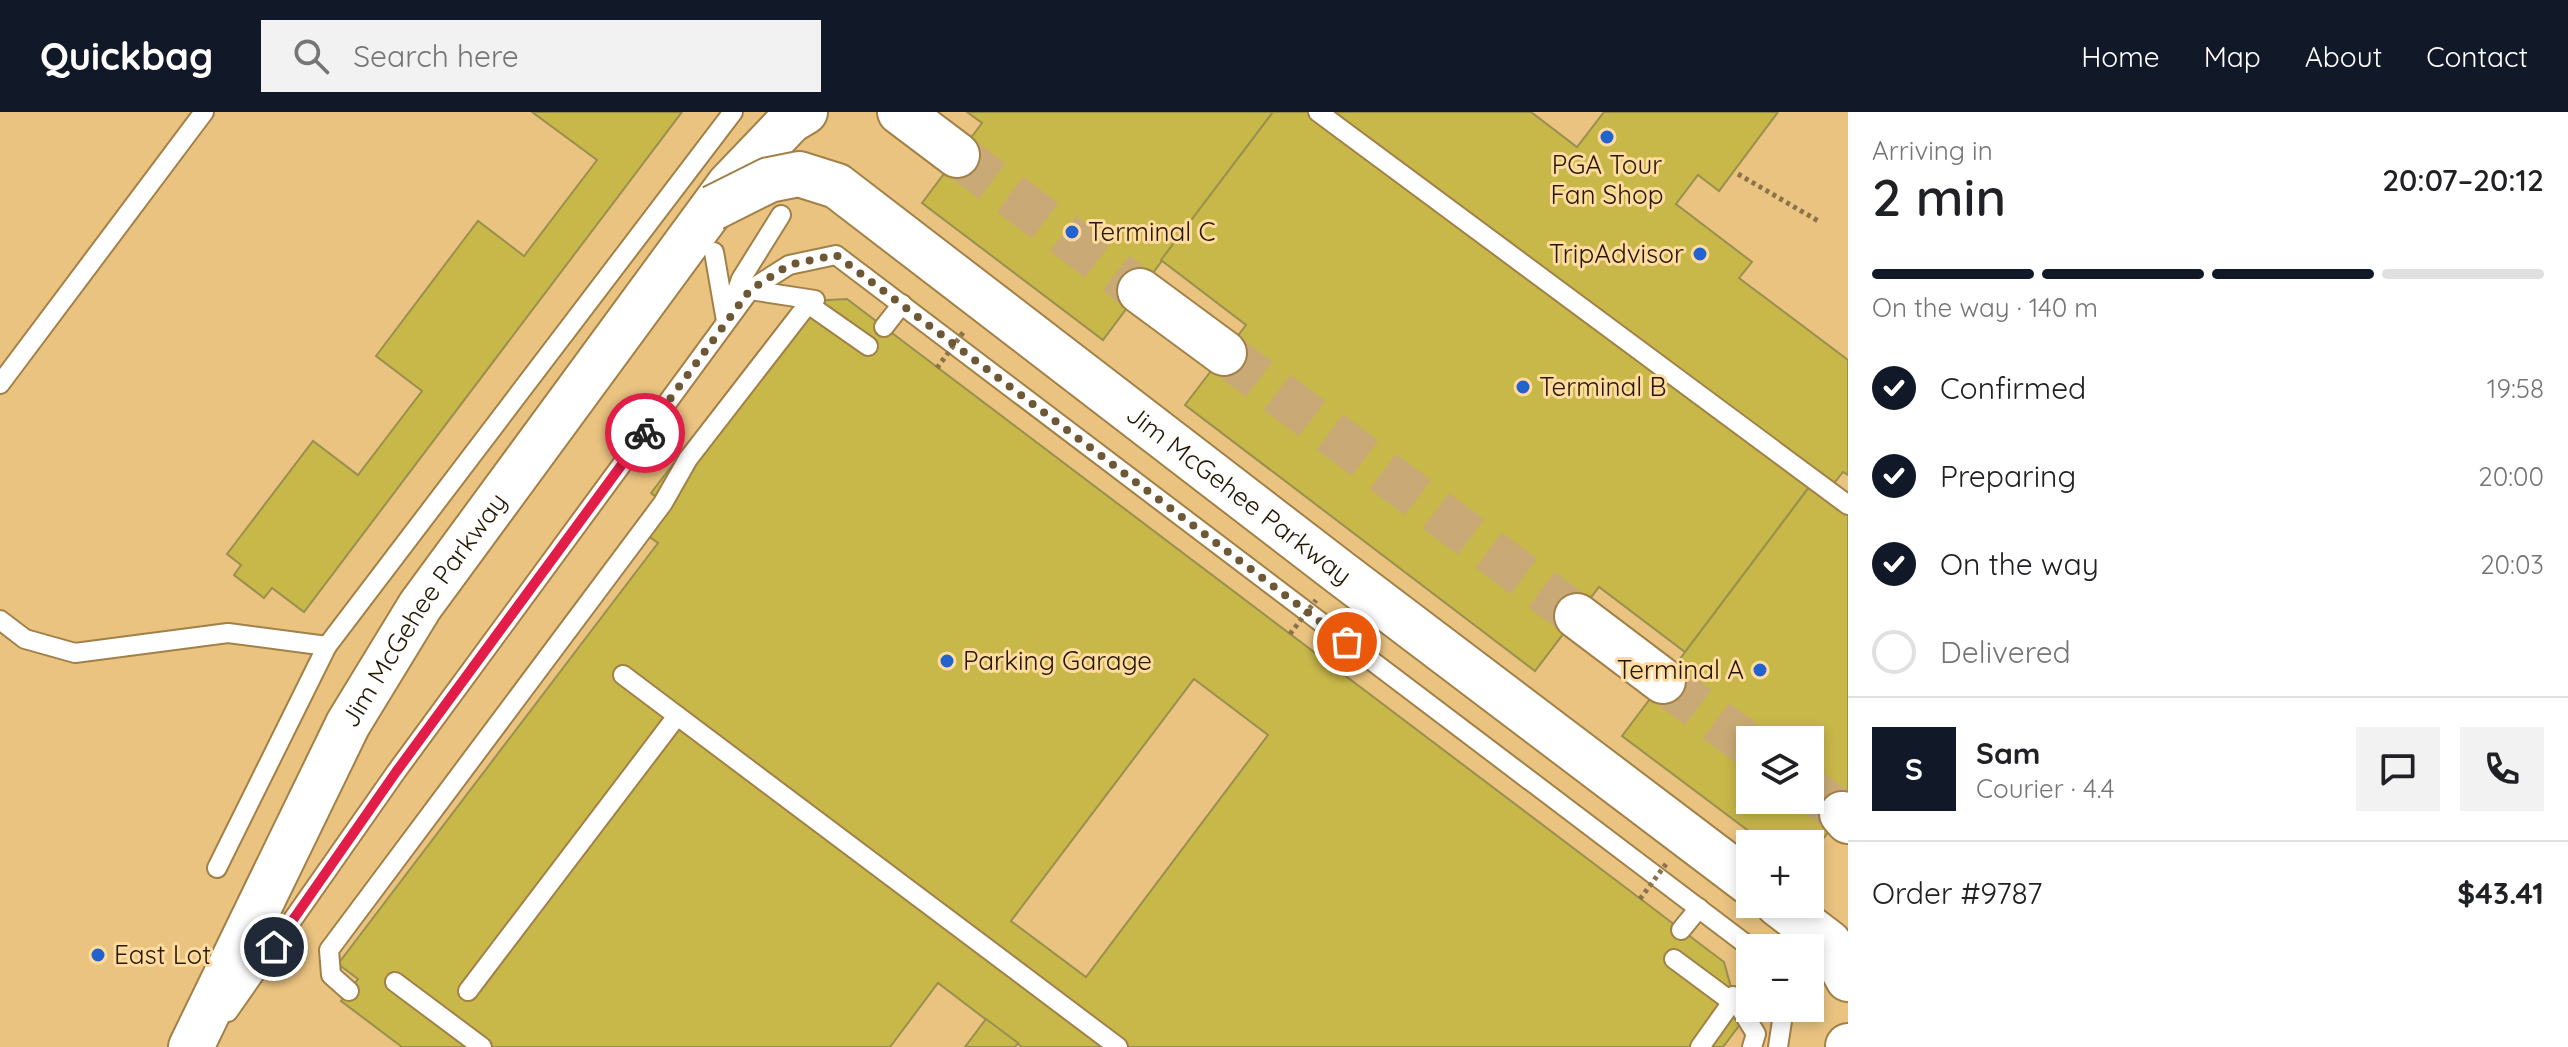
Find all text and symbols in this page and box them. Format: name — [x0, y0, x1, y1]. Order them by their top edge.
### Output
search box — [261, 20, 821, 92]
text: Quickbag — [40, 32, 213, 80]
icon: search — [289, 34, 333, 78]
text: Search here — [353, 37, 519, 75]
text: Home — [2081, 39, 2160, 74]
text: Map — [2204, 39, 2261, 74]
text: About — [2305, 39, 2382, 74]
text: Contact — [2426, 39, 2528, 74]
marker: PGA Tour Fan Shop — [1598, 128, 1616, 146]
text: Arriving in — [1872, 134, 1993, 167]
place label: PGA Tour Fan Shop — [1551, 148, 1663, 211]
text: 20:07–20:12 — [2382, 161, 2544, 199]
text: 2 min — [1872, 164, 2006, 229]
place label: Terminal C — [1088, 215, 1215, 248]
marker: Terminal C — [1063, 223, 1081, 241]
place label: TripAdvisor — [1549, 237, 1684, 270]
marker: TripAdvisor — [1691, 245, 1709, 263]
text: On the way · 140 m — [1872, 291, 2098, 324]
icon: check — [1872, 366, 1916, 410]
text: Confirmed — [1940, 369, 2086, 407]
place label: Terminal B — [1539, 370, 1666, 403]
text: 19:58 — [2487, 372, 2544, 405]
marker: Terminal B — [1514, 378, 1532, 396]
courier — [605, 393, 685, 473]
street label: Jim McGehee Parkway — [1120, 397, 1359, 592]
icon: bike — [623, 411, 667, 455]
icon: check — [1872, 454, 1916, 498]
text: Preparing — [1940, 457, 2076, 495]
text: 20:00 — [2478, 460, 2544, 493]
street label: Jim McGehee Parkway — [333, 486, 514, 733]
icon: check — [1872, 542, 1916, 586]
text: On the way — [1940, 545, 2099, 583]
text: 20:03 — [2480, 548, 2544, 581]
pin — [1313, 608, 1381, 676]
icon: bag — [1325, 620, 1369, 664]
text: Delivered — [1940, 633, 2071, 671]
place label: Parking Garage — [963, 644, 1152, 677]
marker: Parking Garage — [938, 652, 956, 670]
place label: Terminal A — [1617, 653, 1744, 686]
marker: Terminal A — [1751, 661, 1769, 679]
map controls — [1736, 726, 1824, 1022]
button: layers — [1736, 726, 1824, 814]
button: chat — [2356, 727, 2440, 811]
button: phone — [2460, 727, 2544, 811]
text: Sam — [1976, 734, 2040, 772]
text: S — [1905, 750, 1923, 788]
text: Courier · 4.4 — [1976, 772, 2114, 805]
button: + — [1736, 830, 1824, 918]
text: Order #9787 — [1872, 874, 2042, 912]
text: $43.41 — [2457, 874, 2544, 912]
pin — [240, 913, 308, 981]
icon: home — [252, 925, 296, 969]
button: − — [1736, 934, 1824, 1022]
place label: East Lot — [114, 938, 211, 971]
marker: East Lot — [89, 946, 107, 964]

